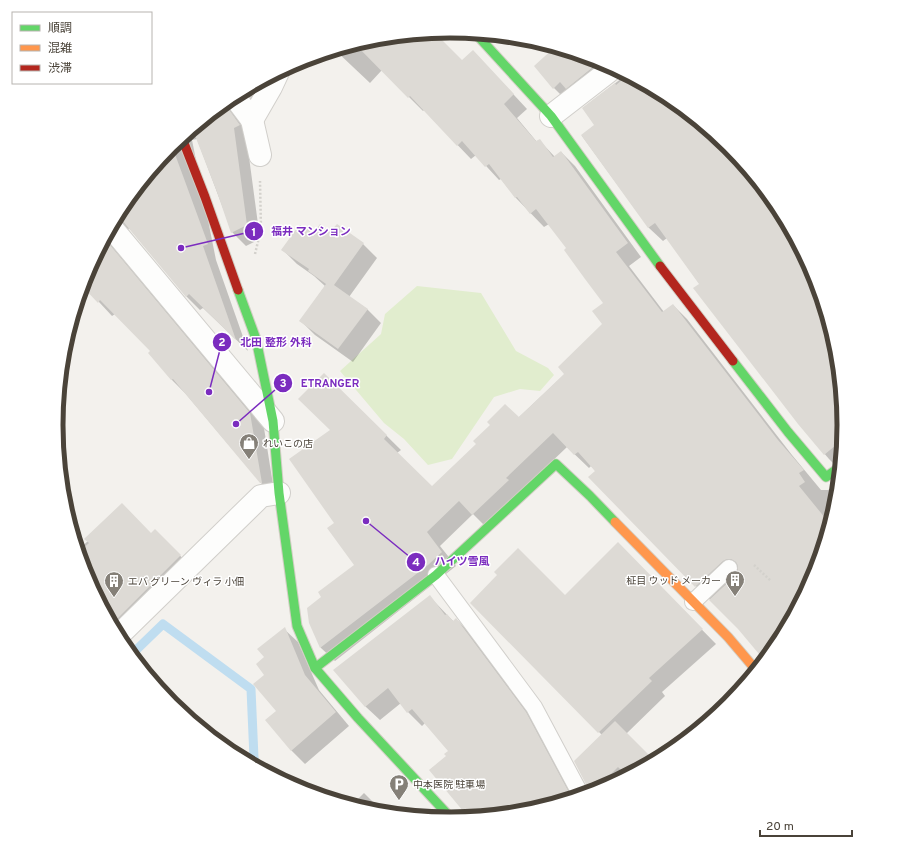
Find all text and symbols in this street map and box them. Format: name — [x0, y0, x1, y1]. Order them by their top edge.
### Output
legend — [12, 12, 152, 84]
text: 順調 — [48, 21, 72, 37]
text: 混雑 — [48, 41, 72, 57]
text: 渋滞 — [48, 61, 72, 77]
callout: 福井 マンション — [244, 220, 359, 243]
text: 1 — [252, 225, 256, 241]
text: 福井 マンション — [271, 225, 351, 239]
callout: 北田 整形 外科 — [212, 330, 320, 353]
text: 2 — [218, 335, 226, 351]
text: 北田 整形 外科 — [240, 336, 312, 350]
callout: ETRANGER — [273, 371, 368, 394]
text: 3 — [279, 376, 287, 392]
text: ETRANGER — [301, 377, 359, 391]
shop icon: れいこの店 — [238, 432, 260, 460]
place label: れいこの店 — [263, 438, 313, 451]
callout: ハイツ雪風 — [406, 550, 497, 573]
text: 4 — [412, 555, 420, 571]
text: ハイツ雪風 — [435, 555, 489, 569]
building icon: 柾目 ウッド メーカー — [724, 569, 746, 597]
building icon: エバ グリーン ヴィラ 小佃 — [103, 570, 125, 598]
place label: 柾目 ウッド メーカー — [626, 575, 721, 588]
place label: エバ グリーン ヴィラ 小佃 — [128, 576, 245, 589]
parking icon: 中本医院 駐車場 — [388, 773, 410, 801]
place label: 中本医院 駐車場 — [413, 779, 485, 792]
scale bar — [760, 812, 852, 838]
text: 20 m — [766, 819, 794, 835]

